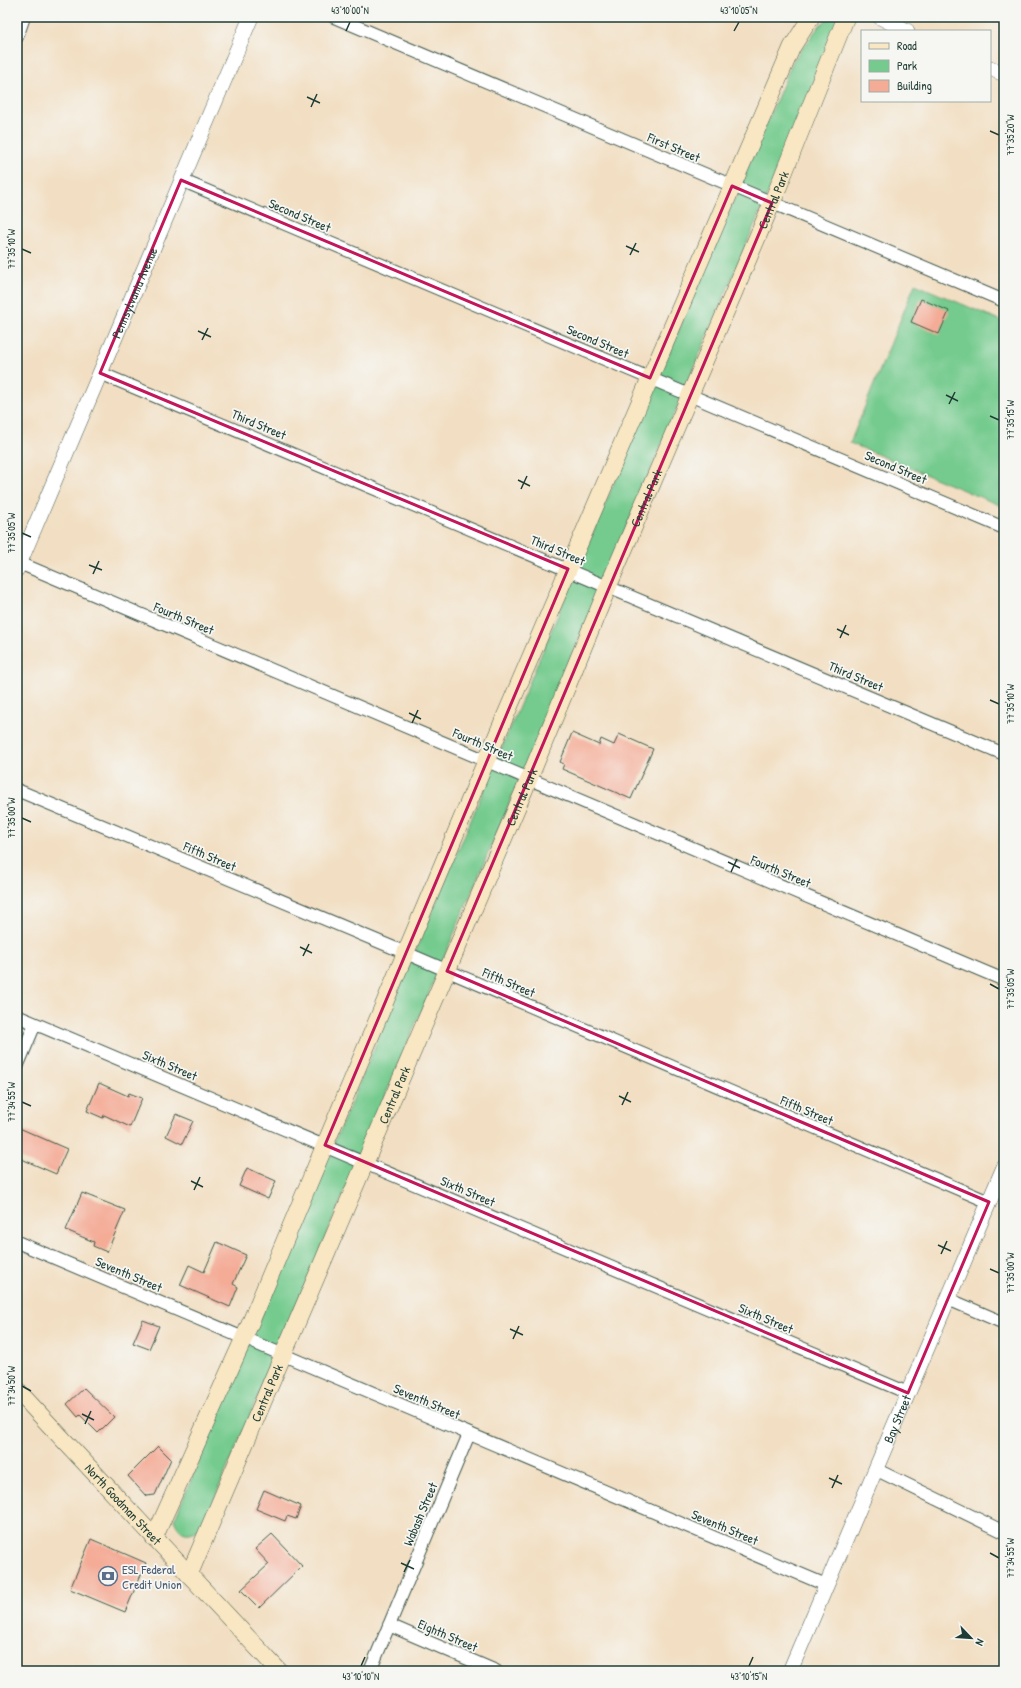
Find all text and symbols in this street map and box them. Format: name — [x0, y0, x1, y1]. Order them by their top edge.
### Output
text: 43°10'00"N — [331, 4, 369, 17]
text: 43°10'05"N — [720, 4, 758, 17]
legend — [861, 30, 991, 102]
text: Road — [897, 37, 917, 54]
text: Park — [897, 57, 917, 74]
text: Building — [897, 77, 932, 94]
text: 77°35'20"W — [1004, 114, 1017, 155]
street label: First Street — [644, 127, 704, 166]
street label: Central Park — [753, 168, 793, 232]
street label: Second Street — [266, 194, 334, 236]
text: 77°35'10"W — [5, 228, 18, 269]
street label: Pennsylvania Avenue — [107, 244, 161, 341]
street label: Second Street — [564, 320, 632, 362]
text: 77°35'15"W — [1004, 399, 1017, 440]
street label: Third Street — [229, 404, 290, 444]
street label: Second Street — [862, 446, 930, 488]
street label: Central Park — [626, 466, 667, 530]
text: 77°35'05"W — [5, 512, 18, 553]
street label: Third Street — [528, 530, 589, 570]
street label: Fourth Street — [150, 597, 217, 639]
street label: Third Street — [826, 656, 887, 696]
text: 77°35'10"W — [1004, 683, 1017, 724]
street label: Fourth Street — [449, 723, 516, 765]
street label: Central Park — [501, 765, 542, 829]
text: 77°35'00"W — [5, 797, 18, 838]
street label: Fifth Street — [180, 836, 240, 875]
street label: Fourth Street — [747, 850, 814, 892]
street label: Fifth Street — [479, 962, 539, 1001]
text: 77°35'05"W — [1004, 968, 1017, 1009]
street label: Sixth Street — [140, 1045, 201, 1085]
street label: Central Park — [374, 1063, 415, 1127]
text: 77°34'55"W — [5, 1081, 18, 1122]
street label: Fifth Street — [777, 1090, 837, 1129]
street label: Sixth Street — [438, 1171, 499, 1211]
street label: Seventh Street — [93, 1252, 165, 1296]
text: 77°35'00"W — [1004, 1252, 1017, 1293]
street label: Sixth Street — [736, 1298, 797, 1338]
street label: Central Park — [247, 1361, 287, 1425]
text: 77°34'50"W — [5, 1365, 18, 1406]
street label: Seventh Street — [391, 1379, 463, 1423]
street label: Bay Street — [879, 1392, 915, 1446]
street label: North Goodman Street — [81, 1460, 166, 1549]
street label: Wabash Street — [399, 1479, 442, 1548]
street label: Seventh Street — [689, 1505, 761, 1549]
text: 77°34'55"W — [1004, 1537, 1017, 1578]
place label: ESL Federal Credit Union — [122, 1560, 182, 1593]
bank icon: ESL Federal Credit Union — [97, 1565, 119, 1587]
street label: Eighth Street — [415, 1614, 481, 1656]
north arrow — [951, 1618, 991, 1658]
text: N — [972, 1637, 988, 1648]
text: 43°10'10"N — [343, 1670, 379, 1683]
text: 43°10'15"N — [731, 1670, 767, 1683]

